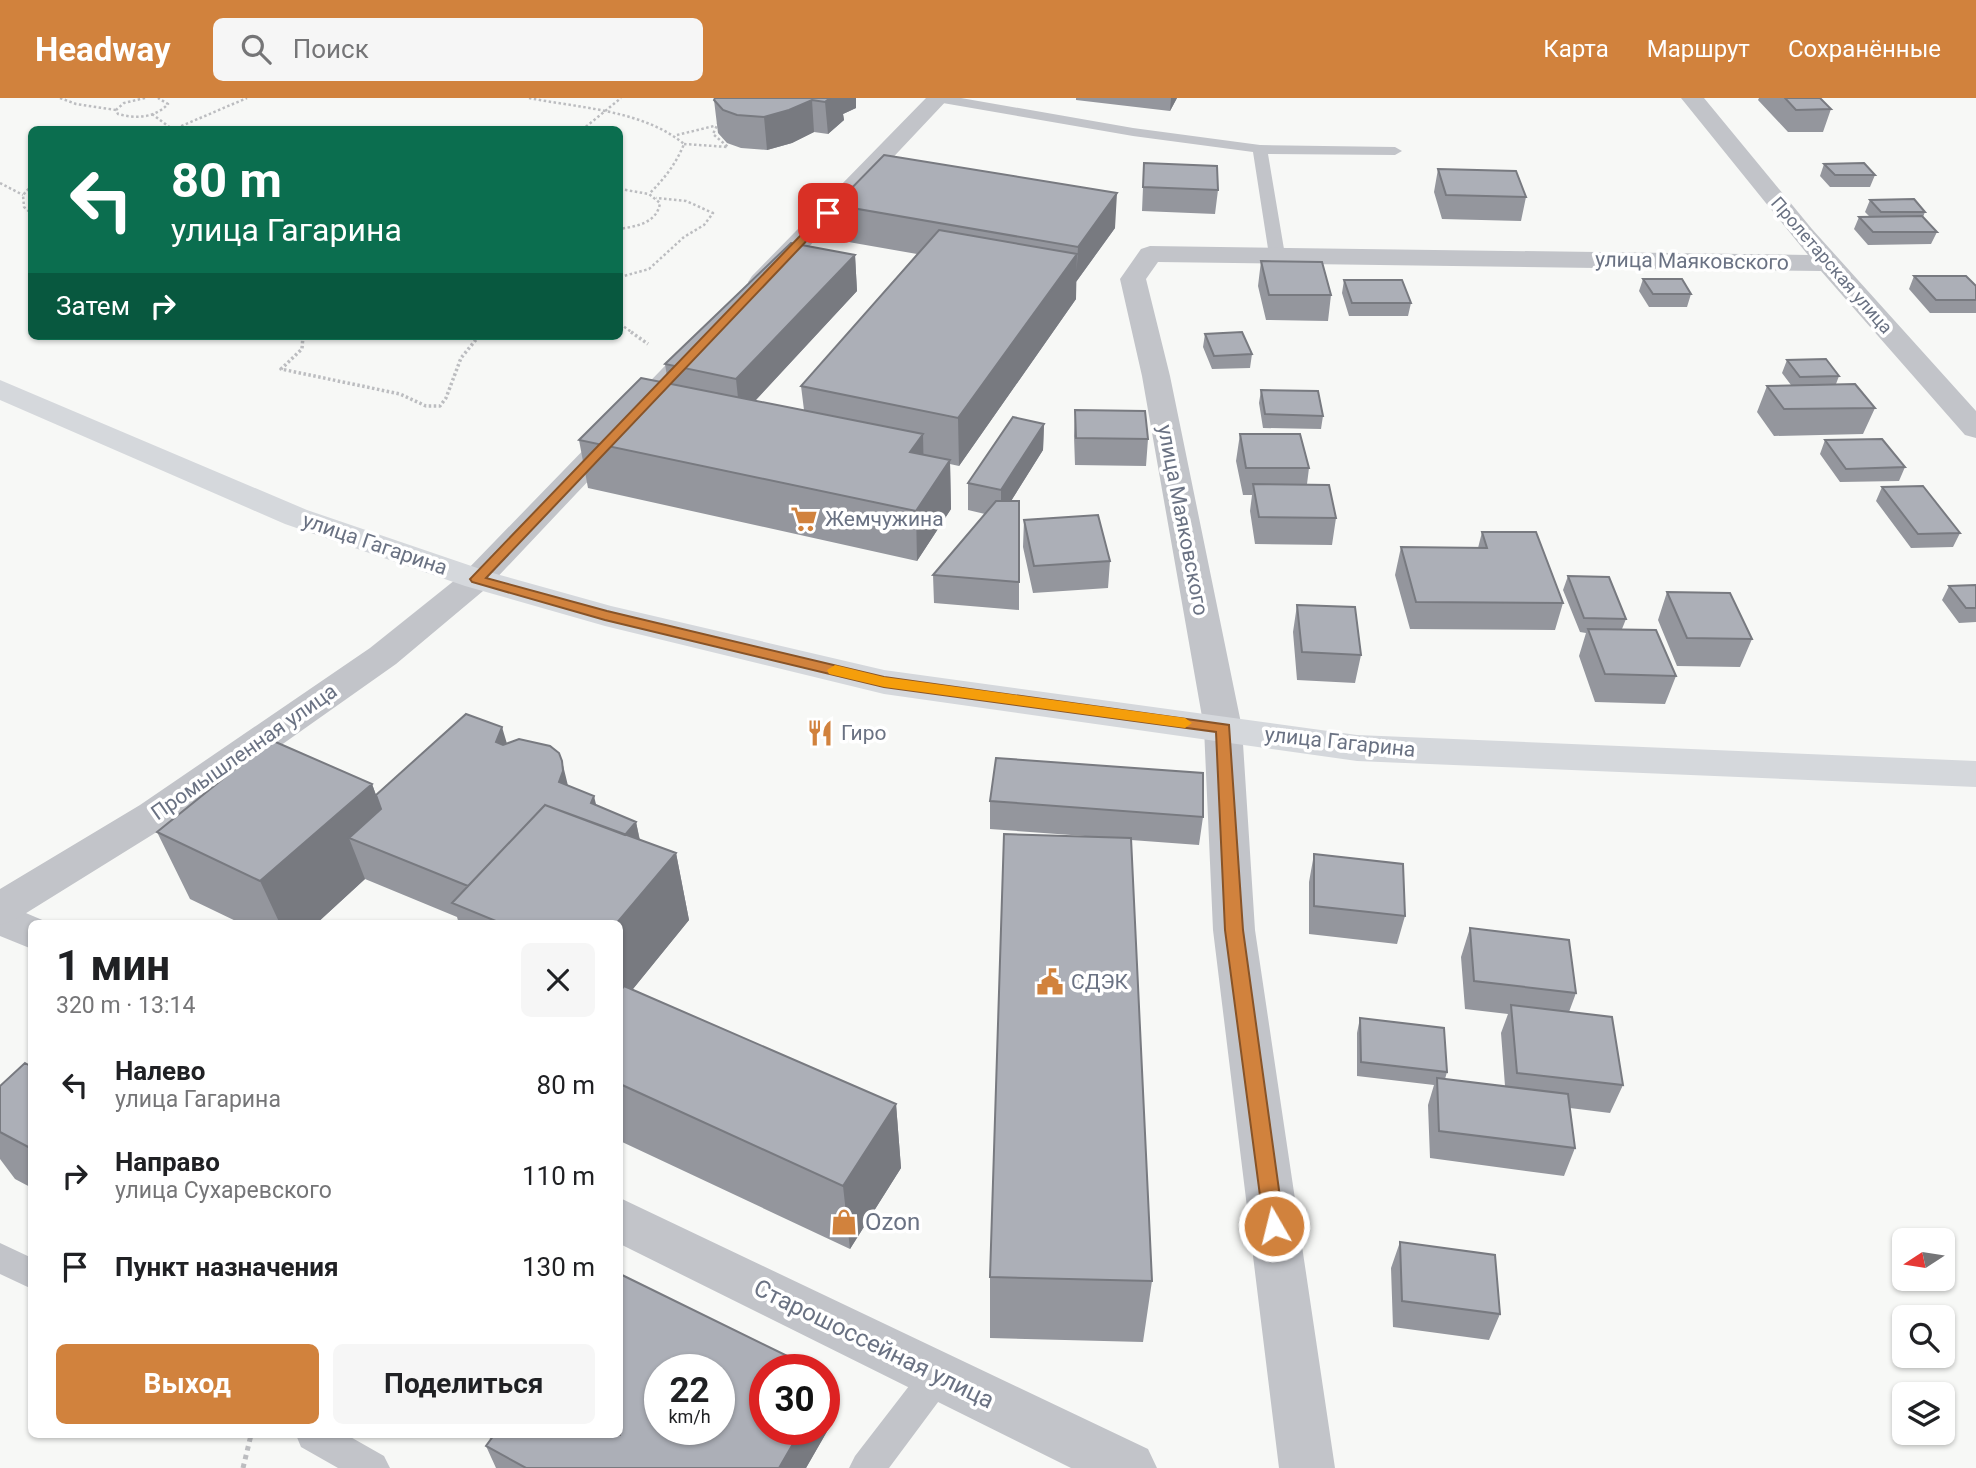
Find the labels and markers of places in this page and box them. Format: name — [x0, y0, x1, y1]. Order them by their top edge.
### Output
pin — [798, 183, 858, 243]
supermarket icon: Жемчужина — [789, 504, 819, 534]
place label: Жемчужина — [825, 507, 944, 531]
restaurant icon: Гиро — [805, 718, 835, 748]
place label: Гиро — [841, 721, 886, 745]
public building icon: СДЭК — [1035, 967, 1065, 997]
place label: СДЭК — [1071, 970, 1129, 994]
shop icon: Ozon — [829, 1207, 859, 1237]
place label: Ozon — [865, 1208, 920, 1236]

